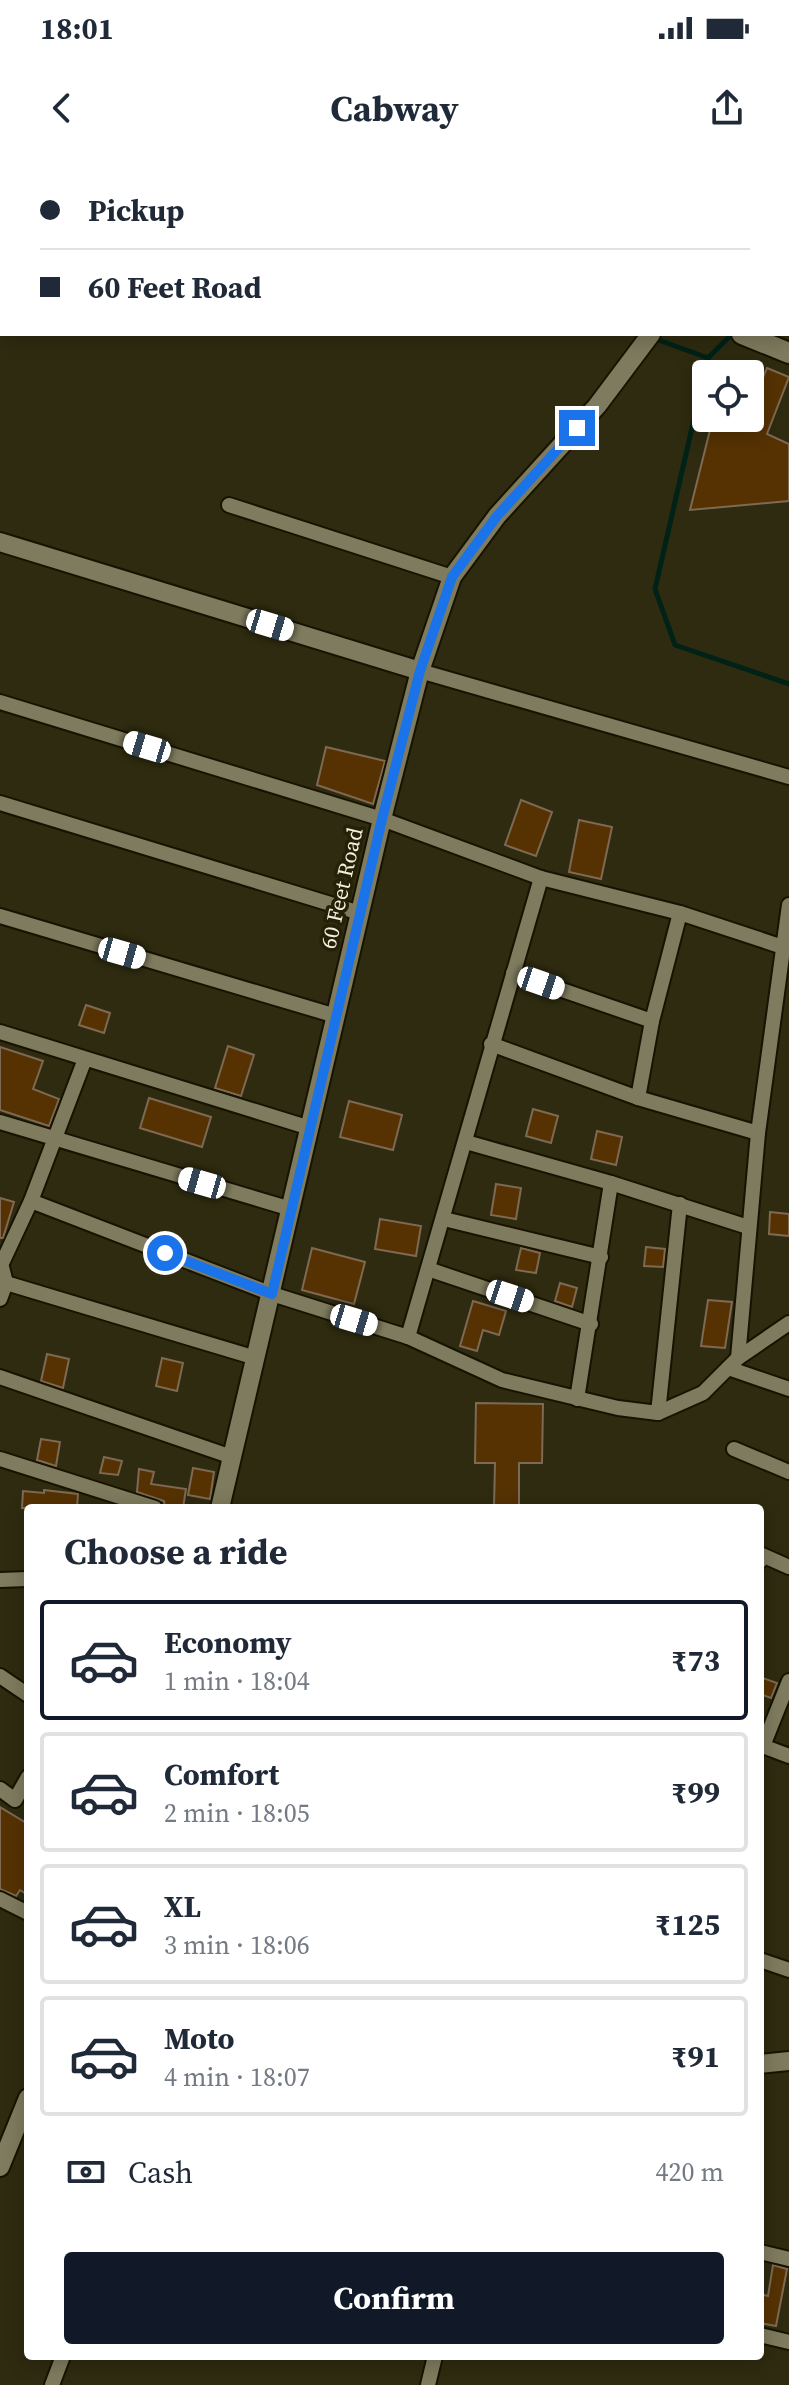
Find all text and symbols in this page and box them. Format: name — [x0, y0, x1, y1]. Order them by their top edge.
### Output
text: 18:01 — [40, 8, 114, 49]
text: Cabway — [330, 84, 459, 133]
icon: back — [40, 86, 84, 130]
icon: share — [705, 86, 749, 130]
text: Pickup — [88, 190, 184, 231]
text: 60 Feet Road — [88, 267, 262, 308]
map controls — [692, 360, 764, 432]
button: locate — [692, 360, 764, 432]
route end — [559, 410, 595, 446]
car — [244, 607, 296, 643]
car — [121, 729, 173, 765]
street label: 60 Feet Road — [312, 824, 370, 952]
car — [96, 935, 148, 971]
car — [514, 964, 568, 1002]
car — [176, 1165, 228, 1201]
route start — [147, 1235, 183, 1271]
car — [483, 1277, 537, 1315]
car — [328, 1302, 380, 1338]
text: Choose a ride — [64, 1527, 287, 1576]
text: Economy — [164, 1622, 292, 1663]
icon: car — [68, 1624, 140, 1696]
text: ₹73 — [671, 1640, 720, 1681]
text: 1 min · 18:04 — [164, 1663, 310, 1699]
text: Comfort — [164, 1754, 279, 1795]
icon: car — [68, 1756, 140, 1828]
text: ₹99 — [671, 1772, 720, 1813]
text: 2 min · 18:05 — [164, 1795, 310, 1831]
text: XL — [164, 1886, 201, 1927]
icon: car — [68, 1888, 140, 1960]
text: ₹125 — [655, 1904, 720, 1945]
text: 3 min · 18:06 — [164, 1927, 310, 1963]
text: Moto — [164, 2018, 235, 2059]
icon: car — [68, 2020, 140, 2092]
text: ₹91 — [671, 2036, 720, 2077]
text: 4 min · 18:07 — [164, 2059, 310, 2095]
icon: cash — [64, 2150, 108, 2194]
text: Cash — [128, 2152, 193, 2193]
text: 420 m — [656, 2154, 724, 2190]
button: Confirm — [64, 2252, 724, 2344]

